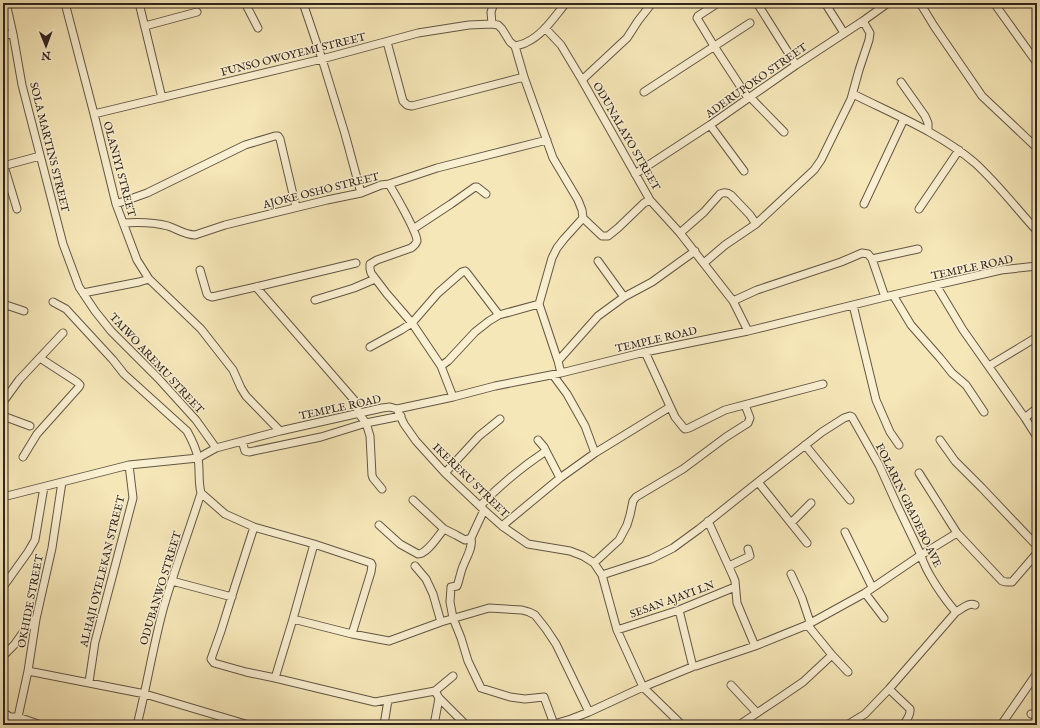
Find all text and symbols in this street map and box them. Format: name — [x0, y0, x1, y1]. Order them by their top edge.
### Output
north arrow — [26, 26, 66, 66]
street label: FUNSO OWOYEMI STREET — [219, 30, 367, 80]
street label: ADERUPOKO STREET — [702, 40, 810, 122]
text: N — [41, 48, 52, 62]
street label: ODUNALAYO STREET — [589, 80, 663, 193]
street label: SOLA MARTINS STREET — [26, 81, 72, 214]
street label: OLANIYI STREET — [100, 120, 139, 219]
street label: AJOKE OSHO STREET — [261, 170, 381, 212]
street label: TEMPLE ROAD — [930, 252, 1015, 284]
street label: TAIWO AREMU STREET — [106, 310, 207, 417]
street label: TEMPLE ROAD — [614, 324, 699, 356]
street label: TEMPLE ROAD — [298, 392, 383, 424]
street label: IKEREKU STREET — [429, 441, 511, 521]
street label: FOLARIN GBADEBO AVE — [872, 441, 944, 570]
street label: ALHAJI OYELEKAN STREET — [77, 494, 129, 649]
street label: ODUBANWO STREET — [137, 530, 185, 647]
street label: OKHIDE STREET — [15, 553, 47, 649]
street label: SESAN AJAYI LN — [628, 578, 717, 622]

